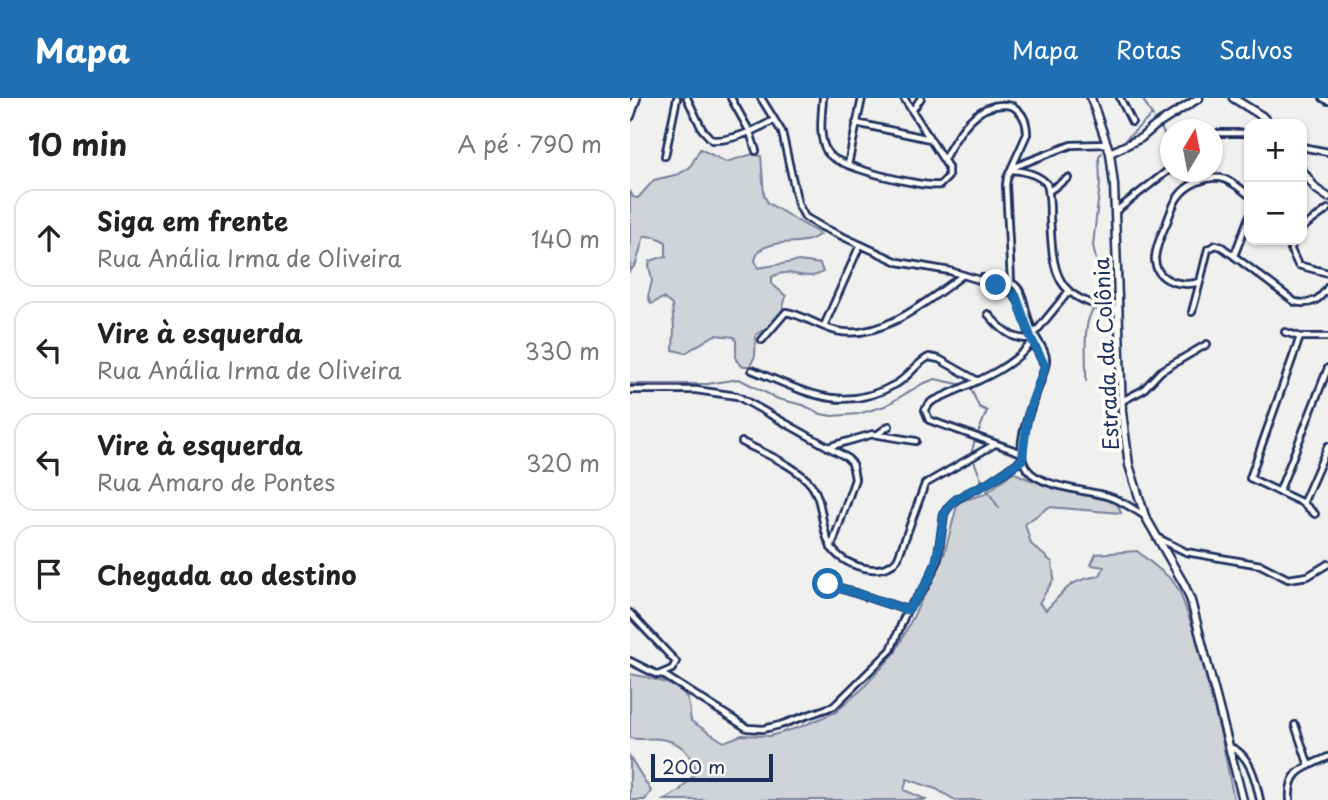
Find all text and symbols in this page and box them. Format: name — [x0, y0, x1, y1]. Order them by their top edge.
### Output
text: Mapa — [35, 24, 130, 74]
text: Mapa — [1012, 31, 1078, 67]
text: Rotas — [1116, 31, 1181, 67]
text: Salvos — [1219, 31, 1293, 67]
north arrow — [1160, 119, 1223, 182]
map controls — [1244, 119, 1307, 245]
button: + — [1244, 119, 1307, 182]
text: 10 min — [28, 121, 127, 166]
text: A pé · 790 m — [458, 126, 602, 161]
button: − — [1244, 182, 1307, 245]
text: Siga em frente — [97, 201, 288, 240]
icon: ahead — [30, 219, 68, 257]
text: 140 m — [531, 221, 600, 256]
text: Rua Anália Irma de Oliveira — [97, 240, 401, 275]
street label: Estrada da Colônia — [1084, 257, 1126, 451]
route end — [980, 269, 1011, 300]
text: Vire à esquerda — [97, 313, 303, 352]
icon: left — [30, 331, 68, 369]
text: 330 m — [524, 333, 600, 368]
text: Rua Anália Irma de Oliveira — [97, 352, 401, 387]
text: Vire à esquerda — [97, 425, 303, 464]
icon: left — [30, 443, 68, 481]
text: 320 m — [526, 445, 600, 480]
text: Rua Amaro de Pontes — [97, 464, 335, 499]
icon: arrive — [30, 555, 68, 593]
text: Chegada ao destino — [97, 555, 356, 594]
route start — [812, 568, 843, 599]
scale bar — [651, 751, 774, 783]
text: 200 m — [662, 752, 725, 780]

